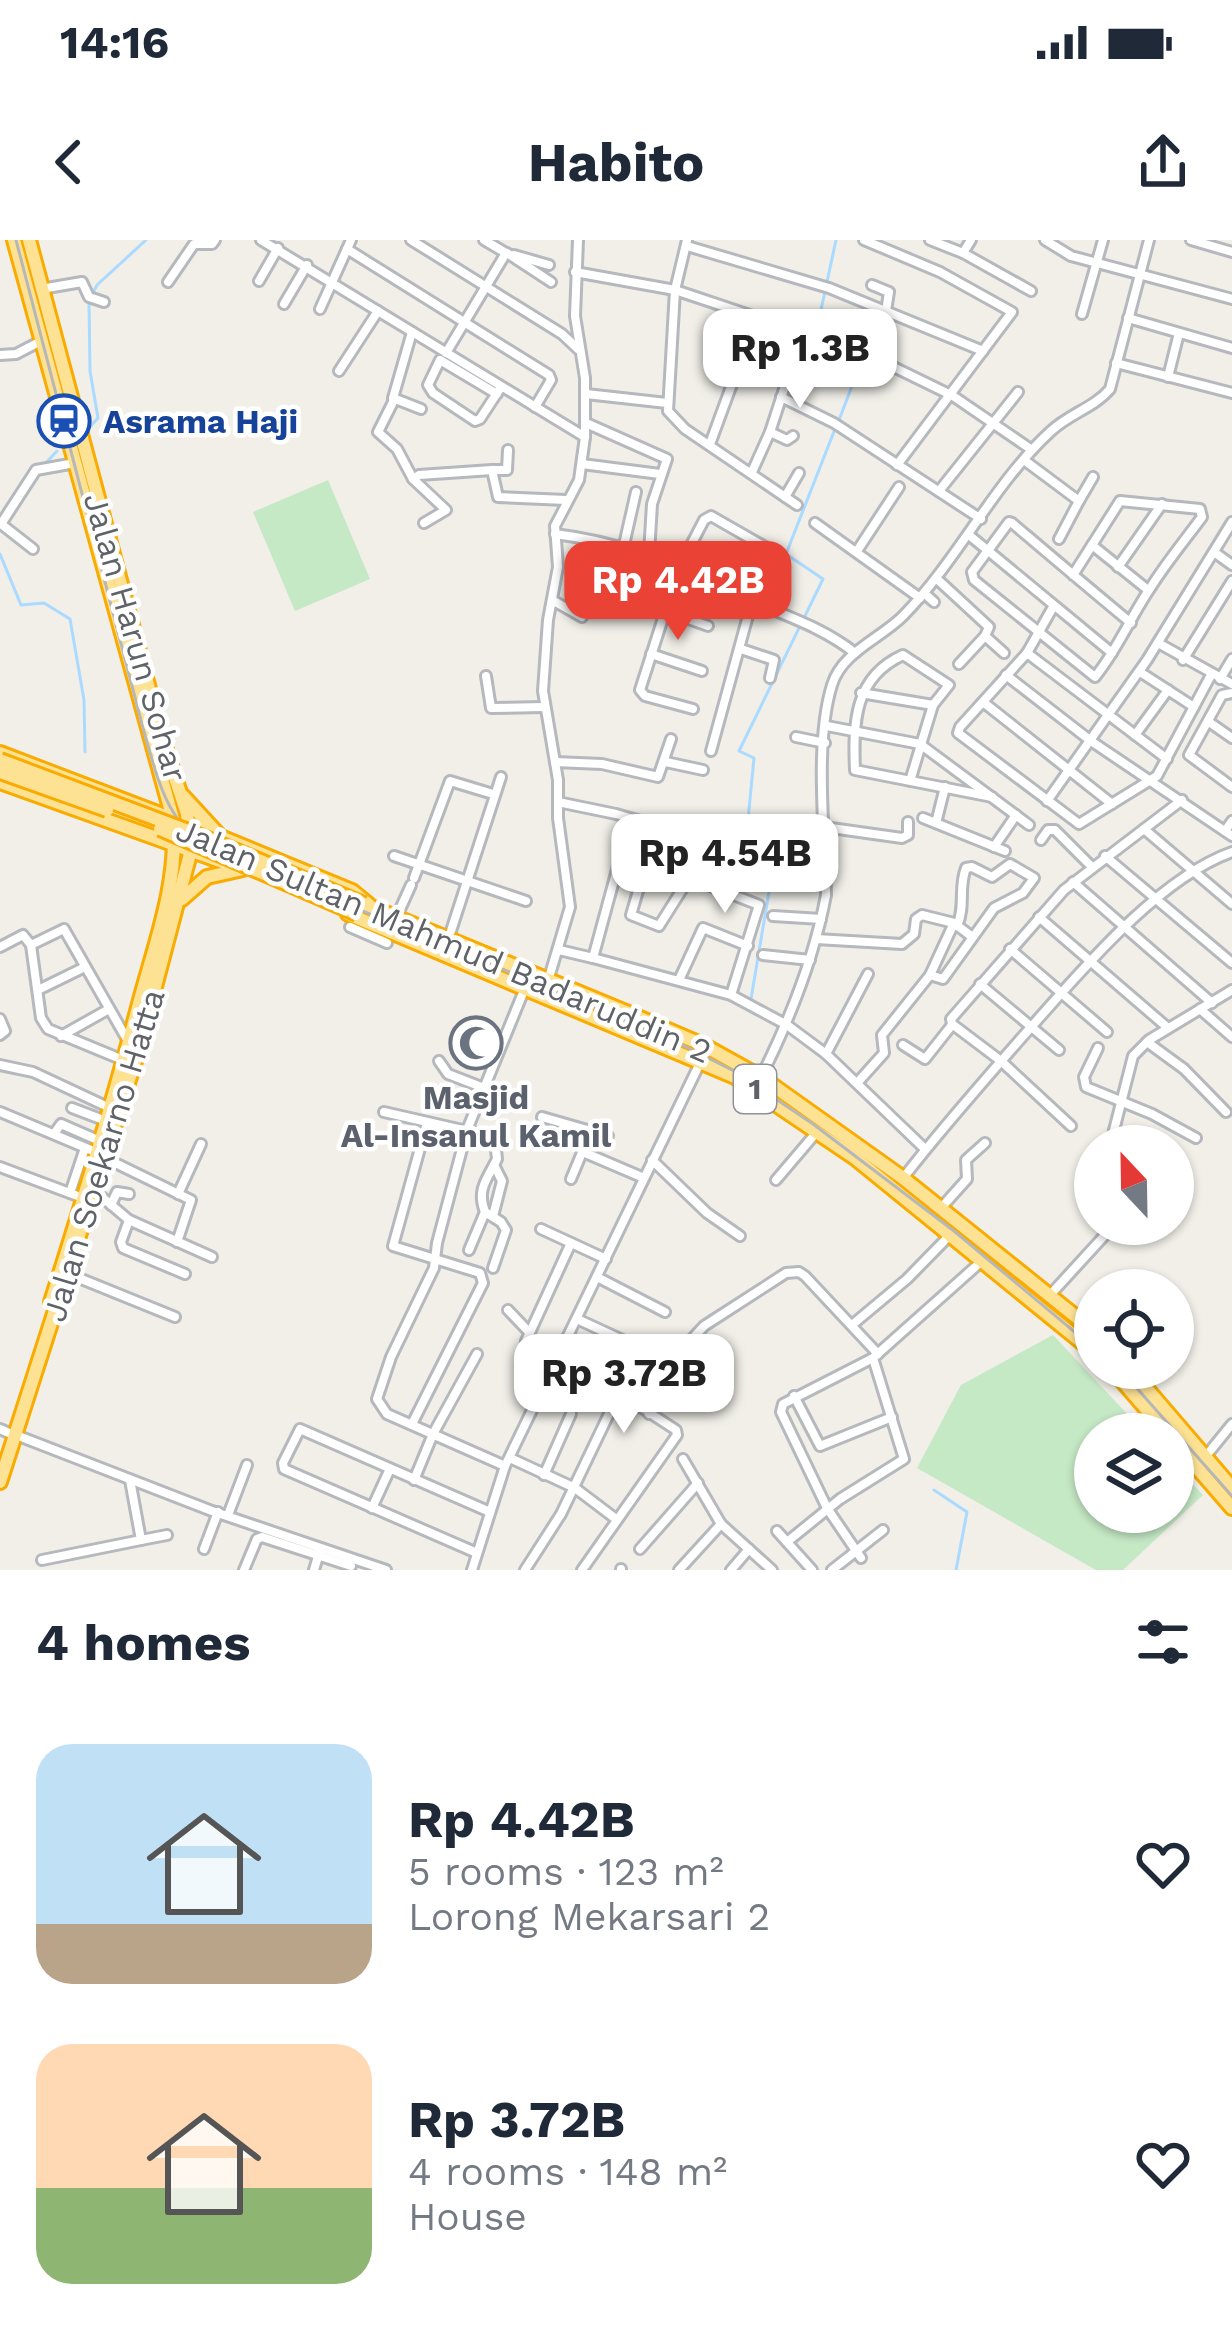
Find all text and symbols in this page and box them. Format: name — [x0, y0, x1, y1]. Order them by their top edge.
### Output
text: 14:16 — [60, 16, 169, 69]
icon: back — [36, 129, 102, 195]
icon: share — [1130, 129, 1196, 195]
text: Habito — [528, 131, 704, 194]
pin: Rp 1.3B — [689, 309, 911, 411]
text: Rp 1.3B — [730, 325, 870, 370]
station icon: Asrama Haji — [36, 393, 92, 449]
place label: Asrama Haji — [103, 402, 298, 441]
street label: Jalan Harun Sohar — [76, 488, 195, 786]
pin: Rp 4.42B — [554, 541, 802, 643]
text: Rp 4.42B — [591, 557, 765, 602]
street label: Jalan Sultan Mahmud Badaruddin 2 — [170, 810, 717, 1071]
pin: Rp 4.54B — [601, 814, 849, 916]
text: Rp 4.54B — [638, 830, 812, 875]
street label: Jalan Soekarno Hatta — [34, 984, 173, 1326]
mosque icon: Masjid Al-Insanul Kamil — [448, 1015, 504, 1071]
road number: 1 — [734, 1065, 776, 1113]
place label: Masjid Al-Insanul Kamil — [341, 1078, 612, 1155]
north arrow — [1074, 1125, 1194, 1245]
map controls — [1074, 1125, 1194, 1533]
button: locate — [1074, 1269, 1194, 1389]
pin: Rp 3.72B — [500, 1334, 748, 1436]
text: Rp 3.72B — [541, 1350, 707, 1395]
button: layers — [1074, 1413, 1194, 1533]
icon: filters — [1130, 1609, 1196, 1675]
text: 4 homes — [36, 1613, 250, 1672]
text: Rp 4.42B — [408, 1790, 635, 1849]
icon: home — [132, 1792, 276, 1936]
icon: heart — [1130, 1831, 1196, 1897]
text: 5 rooms · 123 m² — [408, 1849, 724, 1894]
text: Lorong Mekarsari 2 — [408, 1894, 770, 1939]
text: Rp 3.72B — [408, 2090, 625, 2149]
icon: home — [132, 2092, 276, 2236]
icon: heart — [1130, 2131, 1196, 2197]
text: 4 rooms · 148 m² — [408, 2149, 727, 2194]
text: House — [408, 2194, 527, 2239]

